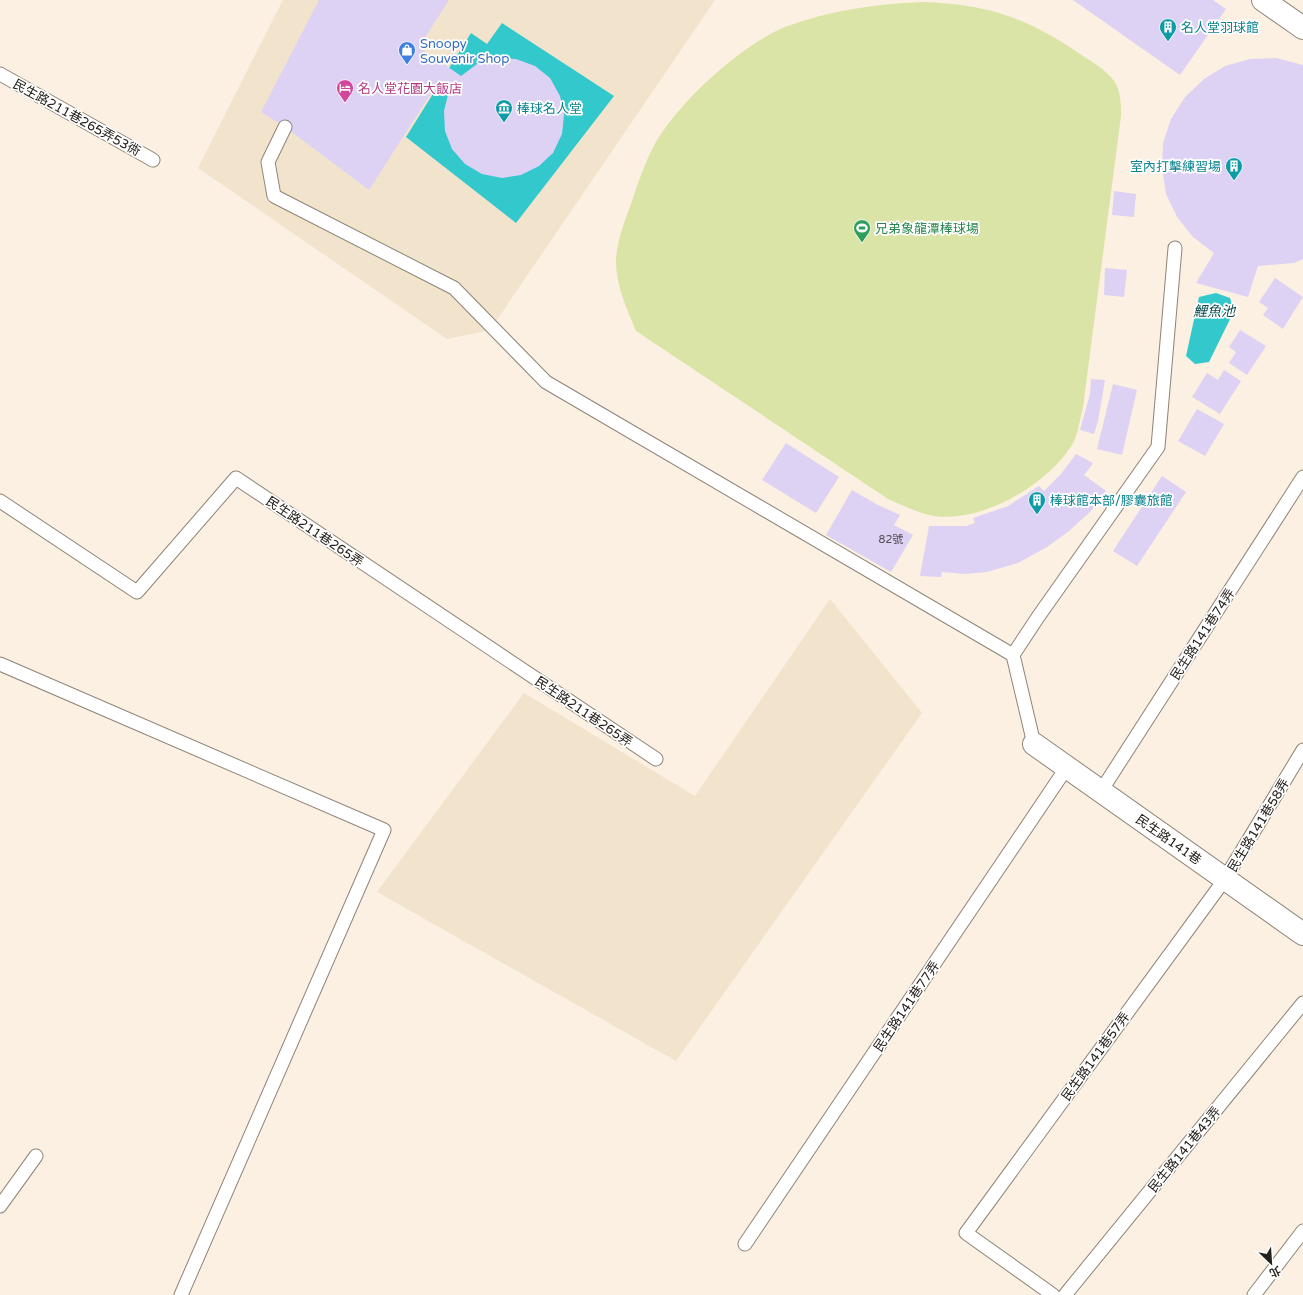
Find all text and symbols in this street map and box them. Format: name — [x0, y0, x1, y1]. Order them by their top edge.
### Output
building icon: 名人堂羽球館 — [1158, 17, 1178, 42]
place label: 名人堂羽球館 — [1181, 20, 1259, 36]
place label: Snoopy Souvenir Shop — [420, 36, 509, 67]
shop icon: Snoopy Souvenir Shop — [397, 40, 417, 65]
street label: 民生路211巷265弄53衖 — [10, 76, 143, 160]
hotel icon: 名人堂花園大飯店 — [335, 78, 355, 103]
place label: 名人堂花園大飯店 — [358, 81, 462, 97]
museum icon: 棒球名人堂 — [494, 98, 514, 123]
place label: 棒球名人堂 — [517, 101, 582, 117]
building icon: 室內打擊練習場 — [1224, 156, 1244, 181]
place label: 室內打擊練習場 — [1130, 159, 1221, 175]
sports icon: 兄弟象龍潭棒球場 — [852, 218, 872, 243]
place label: 兄弟象龍潭棒球場 — [875, 221, 979, 237]
water label: 鯉魚池 — [1193, 303, 1237, 320]
building icon: 棒球館本部/膠囊旅館 — [1027, 490, 1047, 515]
street label: 民生路211巷265弄 — [263, 493, 366, 570]
place label: 棒球館本部/膠囊旅館 — [1050, 493, 1173, 509]
house number: 82號 — [879, 533, 903, 546]
street label: 民生路141巷74弄 — [1167, 586, 1238, 683]
street label: 民生路211巷265弄 — [532, 673, 635, 750]
street label: 民生路141巷58弄 — [1225, 776, 1293, 875]
street label: 民生路141巷 — [1133, 811, 1204, 868]
street label: 民生路141巷77弄 — [871, 958, 943, 1055]
street label: 民生路141巷57弄 — [1058, 1009, 1133, 1104]
street label: 民生路141巷43弄 — [1145, 1103, 1224, 1196]
north arrow — [1251, 1243, 1291, 1283]
text: 北 — [1267, 1263, 1283, 1280]

